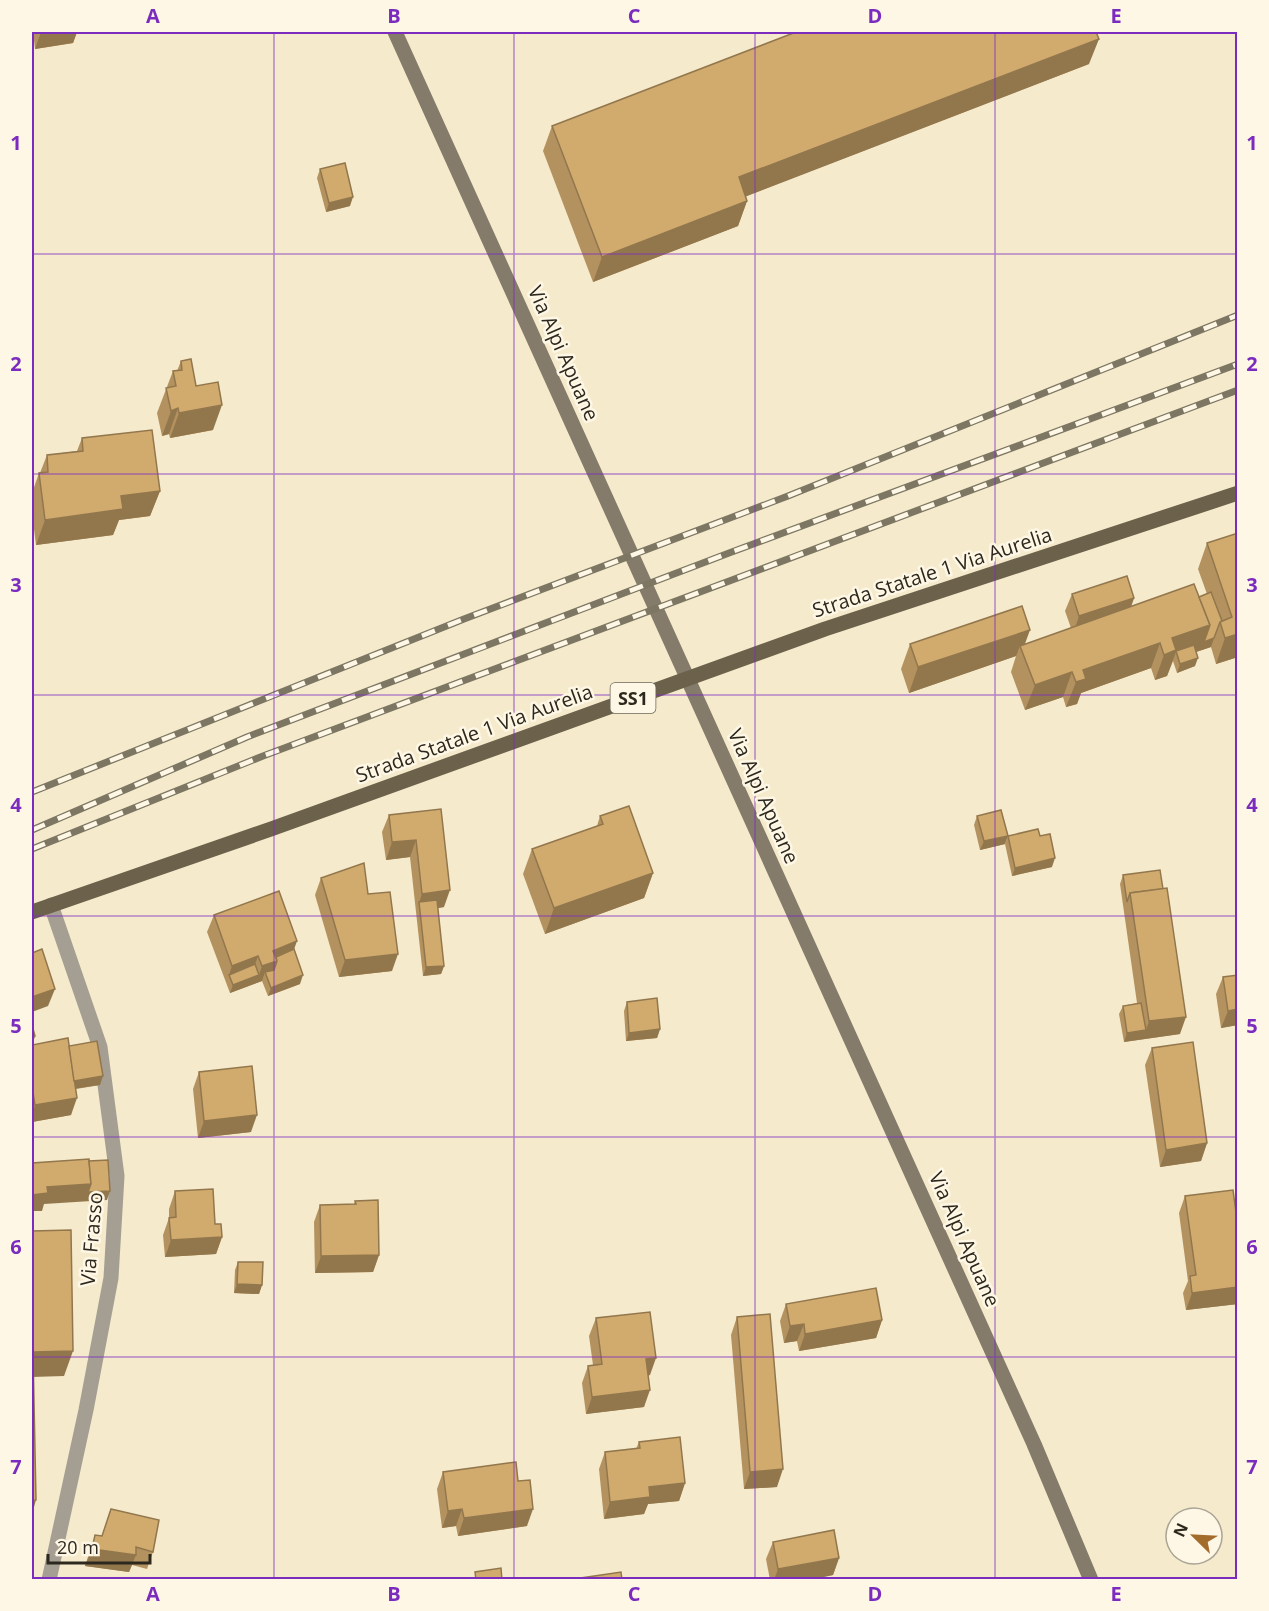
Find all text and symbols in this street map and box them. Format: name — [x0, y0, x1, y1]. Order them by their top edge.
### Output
text: A — [146, 2, 160, 29]
text: B — [387, 2, 401, 29]
text: C — [628, 2, 641, 29]
text: D — [868, 2, 882, 29]
text: E — [1110, 2, 1122, 29]
text: 1 — [10, 129, 22, 156]
text: 1 — [1246, 129, 1258, 156]
street label: Via Alpi Apuane — [522, 281, 606, 425]
text: 2 — [10, 350, 22, 377]
text: 2 — [1246, 350, 1258, 377]
street label: Strada Statale 1 Via Aurelia — [809, 520, 1055, 624]
text: 3 — [10, 571, 22, 598]
text: 3 — [1246, 571, 1258, 598]
street label: Strada Statale 1 Via Aurelia — [352, 678, 596, 788]
road number: SS1 — [610, 683, 656, 713]
street label: Via Alpi Apuane — [722, 724, 806, 868]
text: 4 — [10, 791, 22, 818]
text: 4 — [1246, 791, 1258, 818]
text: 5 — [10, 1012, 22, 1039]
text: 5 — [1246, 1012, 1258, 1039]
street label: Via Alpi Apuane — [923, 1167, 1007, 1311]
street label: Via Frasso — [73, 1191, 109, 1287]
text: 6 — [10, 1233, 22, 1260]
text: 6 — [1246, 1233, 1258, 1260]
text: 7 — [10, 1453, 22, 1480]
text: 7 — [1246, 1453, 1258, 1480]
north arrow — [1164, 1506, 1224, 1566]
text: N — [1168, 1519, 1193, 1540]
scale bar — [48, 1527, 150, 1565]
text: 20 m — [57, 1535, 99, 1559]
text: A — [146, 1580, 160, 1607]
text: B — [387, 1580, 401, 1607]
text: C — [628, 1580, 641, 1607]
text: D — [868, 1580, 882, 1607]
text: E — [1110, 1580, 1122, 1607]

